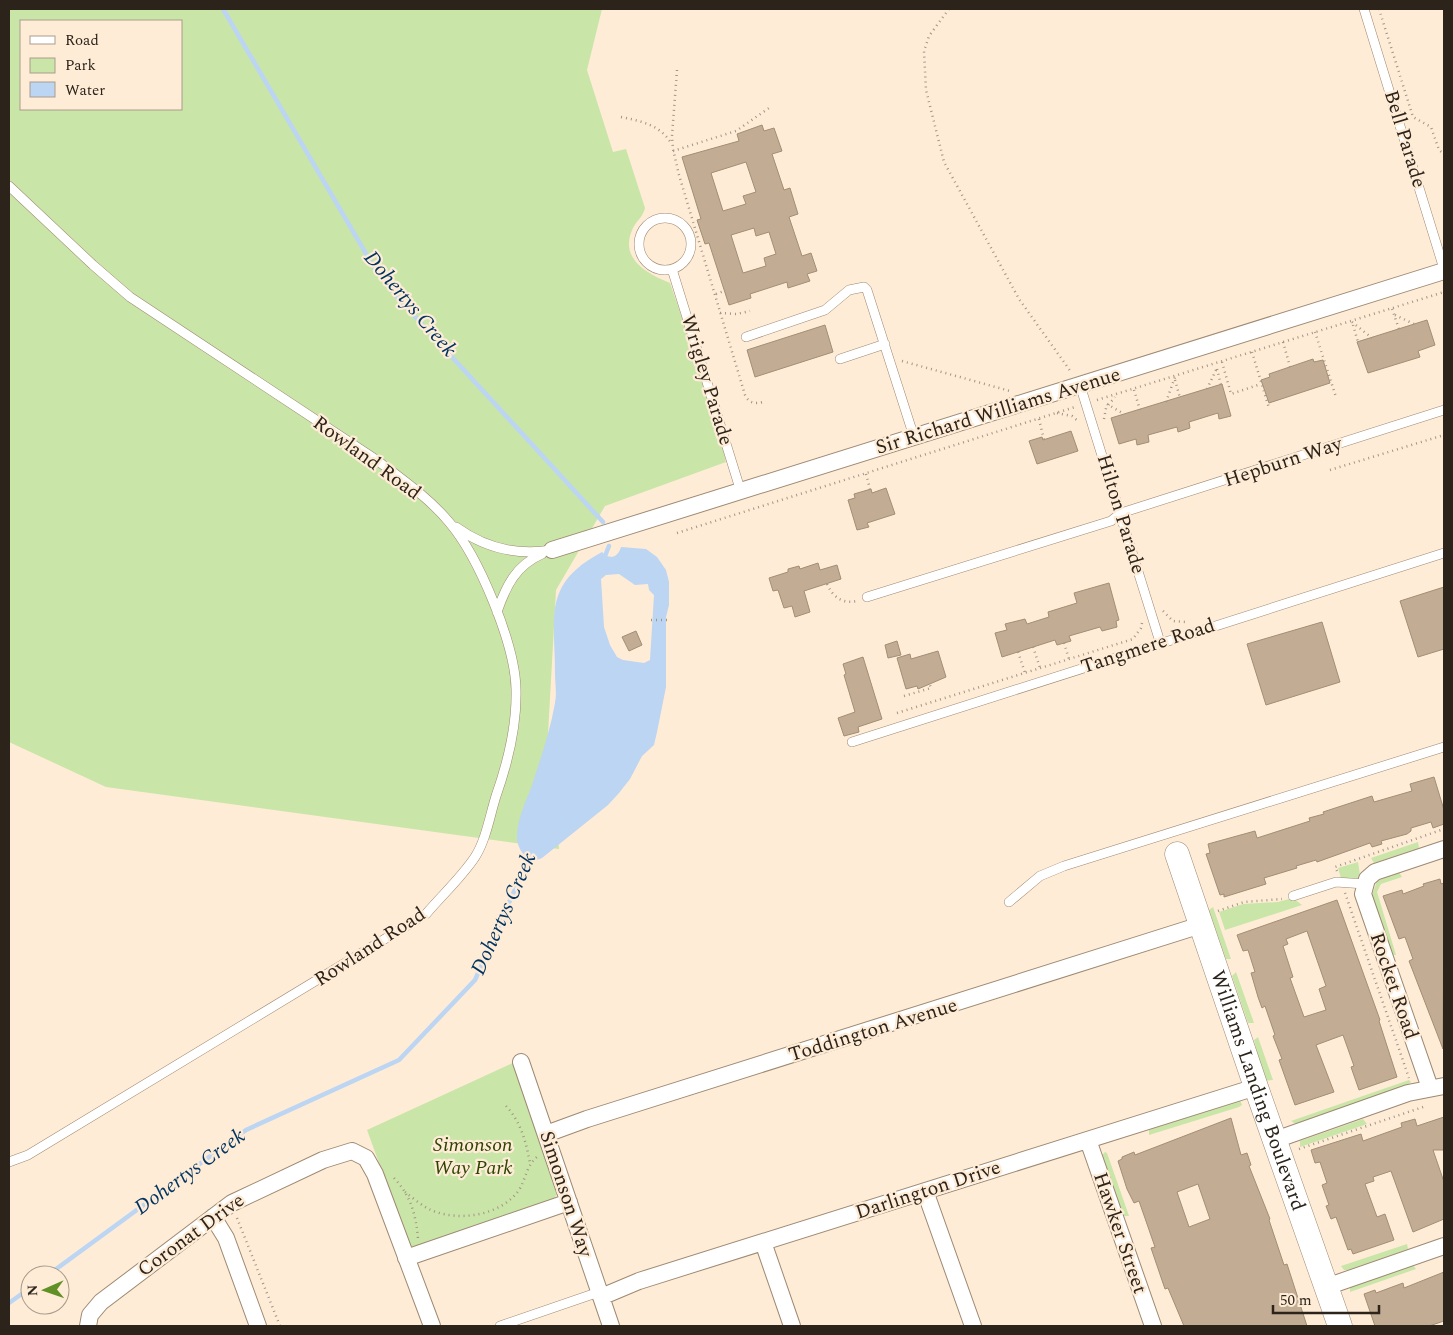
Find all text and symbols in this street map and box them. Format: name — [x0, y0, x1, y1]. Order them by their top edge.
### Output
legend — [20, 20, 182, 110]
text: Road — [65, 29, 99, 52]
text: Park — [65, 54, 96, 77]
text: Water — [65, 79, 105, 102]
street label: Bell Parade — [1376, 86, 1434, 192]
water label: Dohertys Creek — [356, 244, 464, 365]
street label: Wrigley Parade — [673, 311, 741, 449]
street label: Sir Richard Williams Avenue — [872, 359, 1124, 463]
street label: Rowland Road — [307, 408, 427, 508]
street label: Hepburn Way — [1220, 428, 1347, 495]
street label: Hilton Parade — [1089, 450, 1153, 578]
street label: Tangmere Road — [1077, 610, 1219, 682]
water label: Dohertys Creek — [463, 848, 545, 980]
street label: Rowland Road — [308, 900, 432, 994]
street label: Rocket Road — [1362, 928, 1426, 1044]
street label: Williams Landing Boulevard — [1202, 966, 1313, 1215]
street label: Toddington Avenue — [785, 990, 961, 1070]
water label: Dohertys Creek — [128, 1120, 253, 1223]
street label: Simonson Way — [531, 1127, 601, 1262]
park label: Simonson Way Park — [433, 1130, 513, 1183]
street label: Darlington Drive — [851, 1152, 1005, 1228]
street label: Hawker Street — [1085, 1168, 1155, 1298]
street label: Coronat Drive — [131, 1186, 251, 1284]
north arrow — [20, 1265, 70, 1315]
scale bar — [1273, 1282, 1379, 1314]
text: N — [22, 1284, 43, 1297]
text: 50 m — [1280, 1289, 1312, 1312]

